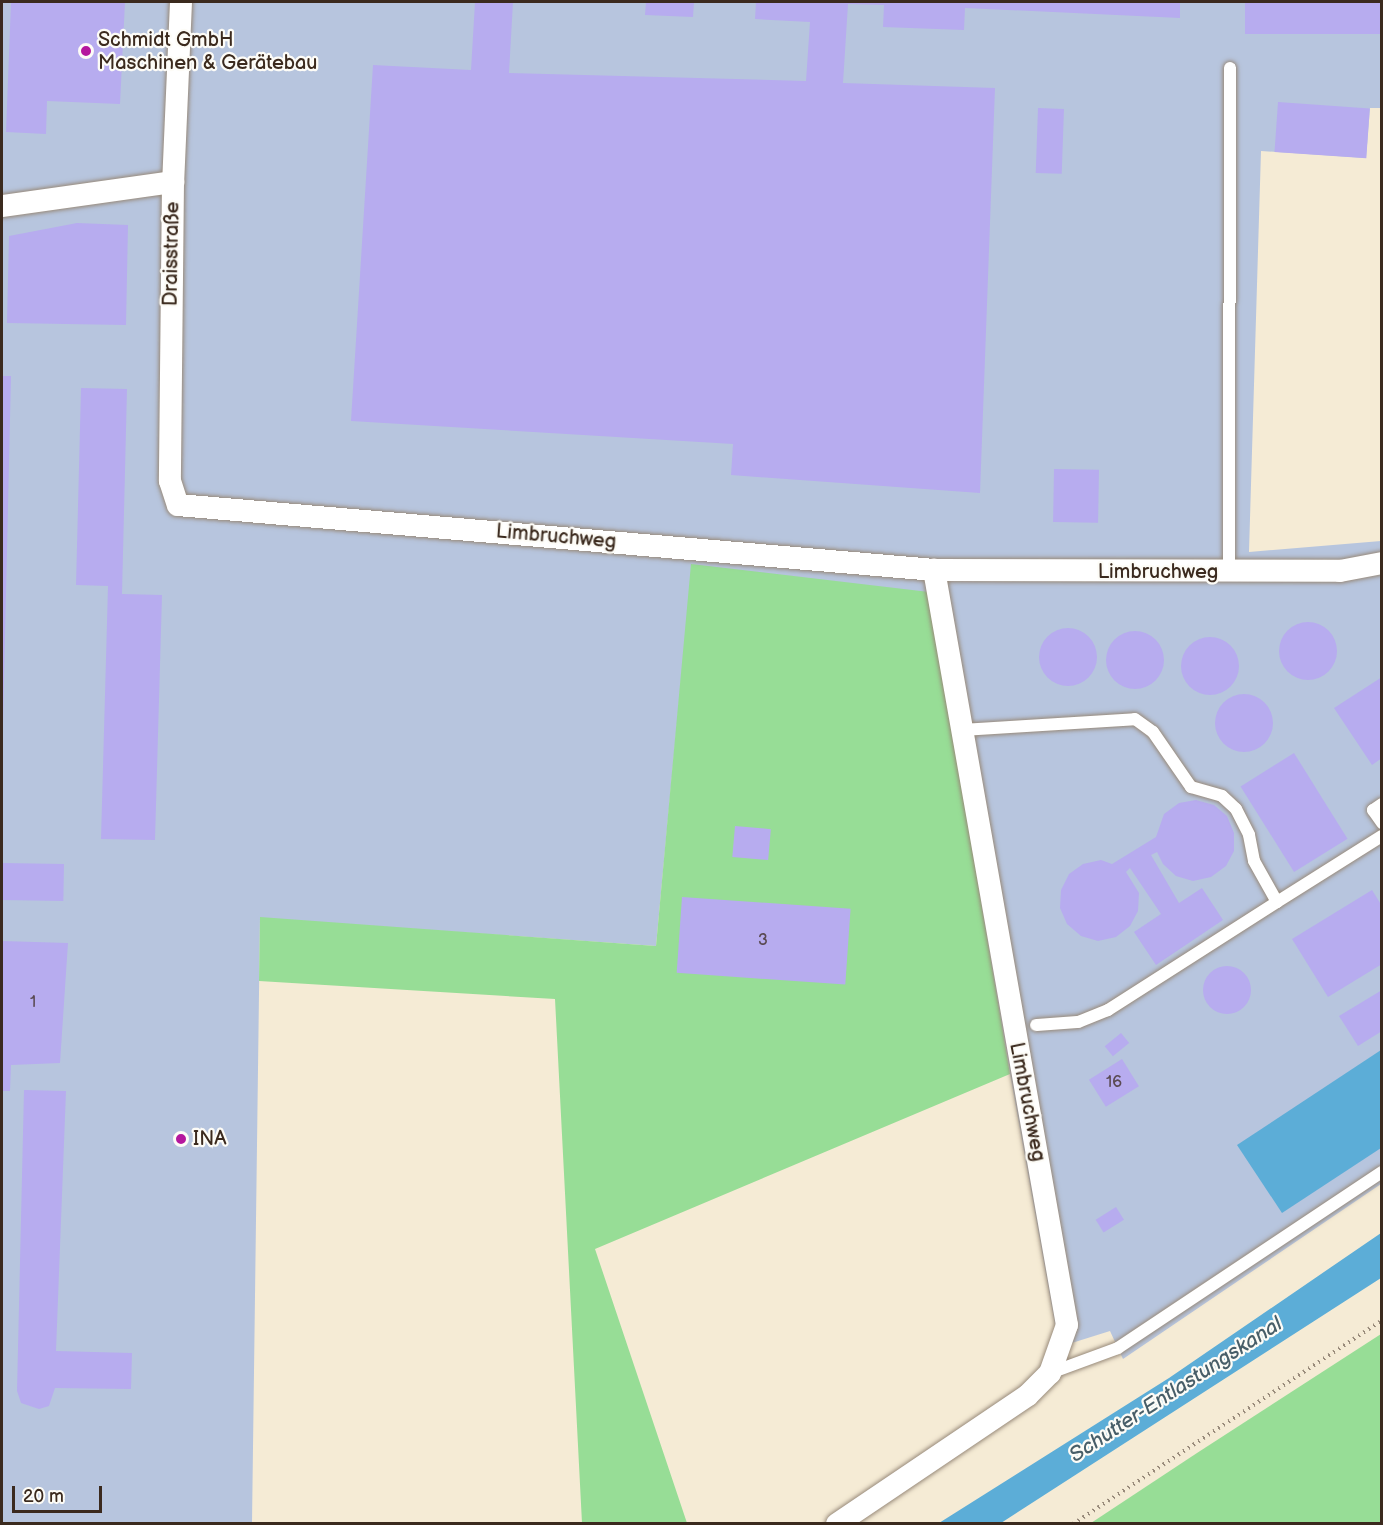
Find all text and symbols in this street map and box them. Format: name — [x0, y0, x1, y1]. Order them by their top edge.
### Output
place label: Schmidt GmbH Maschinen & Gerätebau — [98, 28, 317, 75]
marker: Schmidt GmbH Maschinen & Gerätebau — [79, 44, 93, 58]
street label: Draisstraße — [159, 202, 185, 306]
street label: Limbruchweg — [495, 520, 617, 554]
street label: Limbruchweg — [1098, 560, 1218, 584]
house number: 3 — [758, 931, 768, 951]
house number: 1 — [30, 993, 36, 1013]
street label: Limbruchweg — [1004, 1040, 1050, 1164]
house number: 16 — [1106, 1073, 1122, 1093]
place label: INA — [193, 1127, 226, 1151]
marker: INA — [174, 1132, 188, 1146]
water label: Schutter-Entlastungskanal — [1065, 1312, 1287, 1468]
scale bar — [15, 1474, 105, 1512]
text: 20 m — [23, 1486, 64, 1507]

